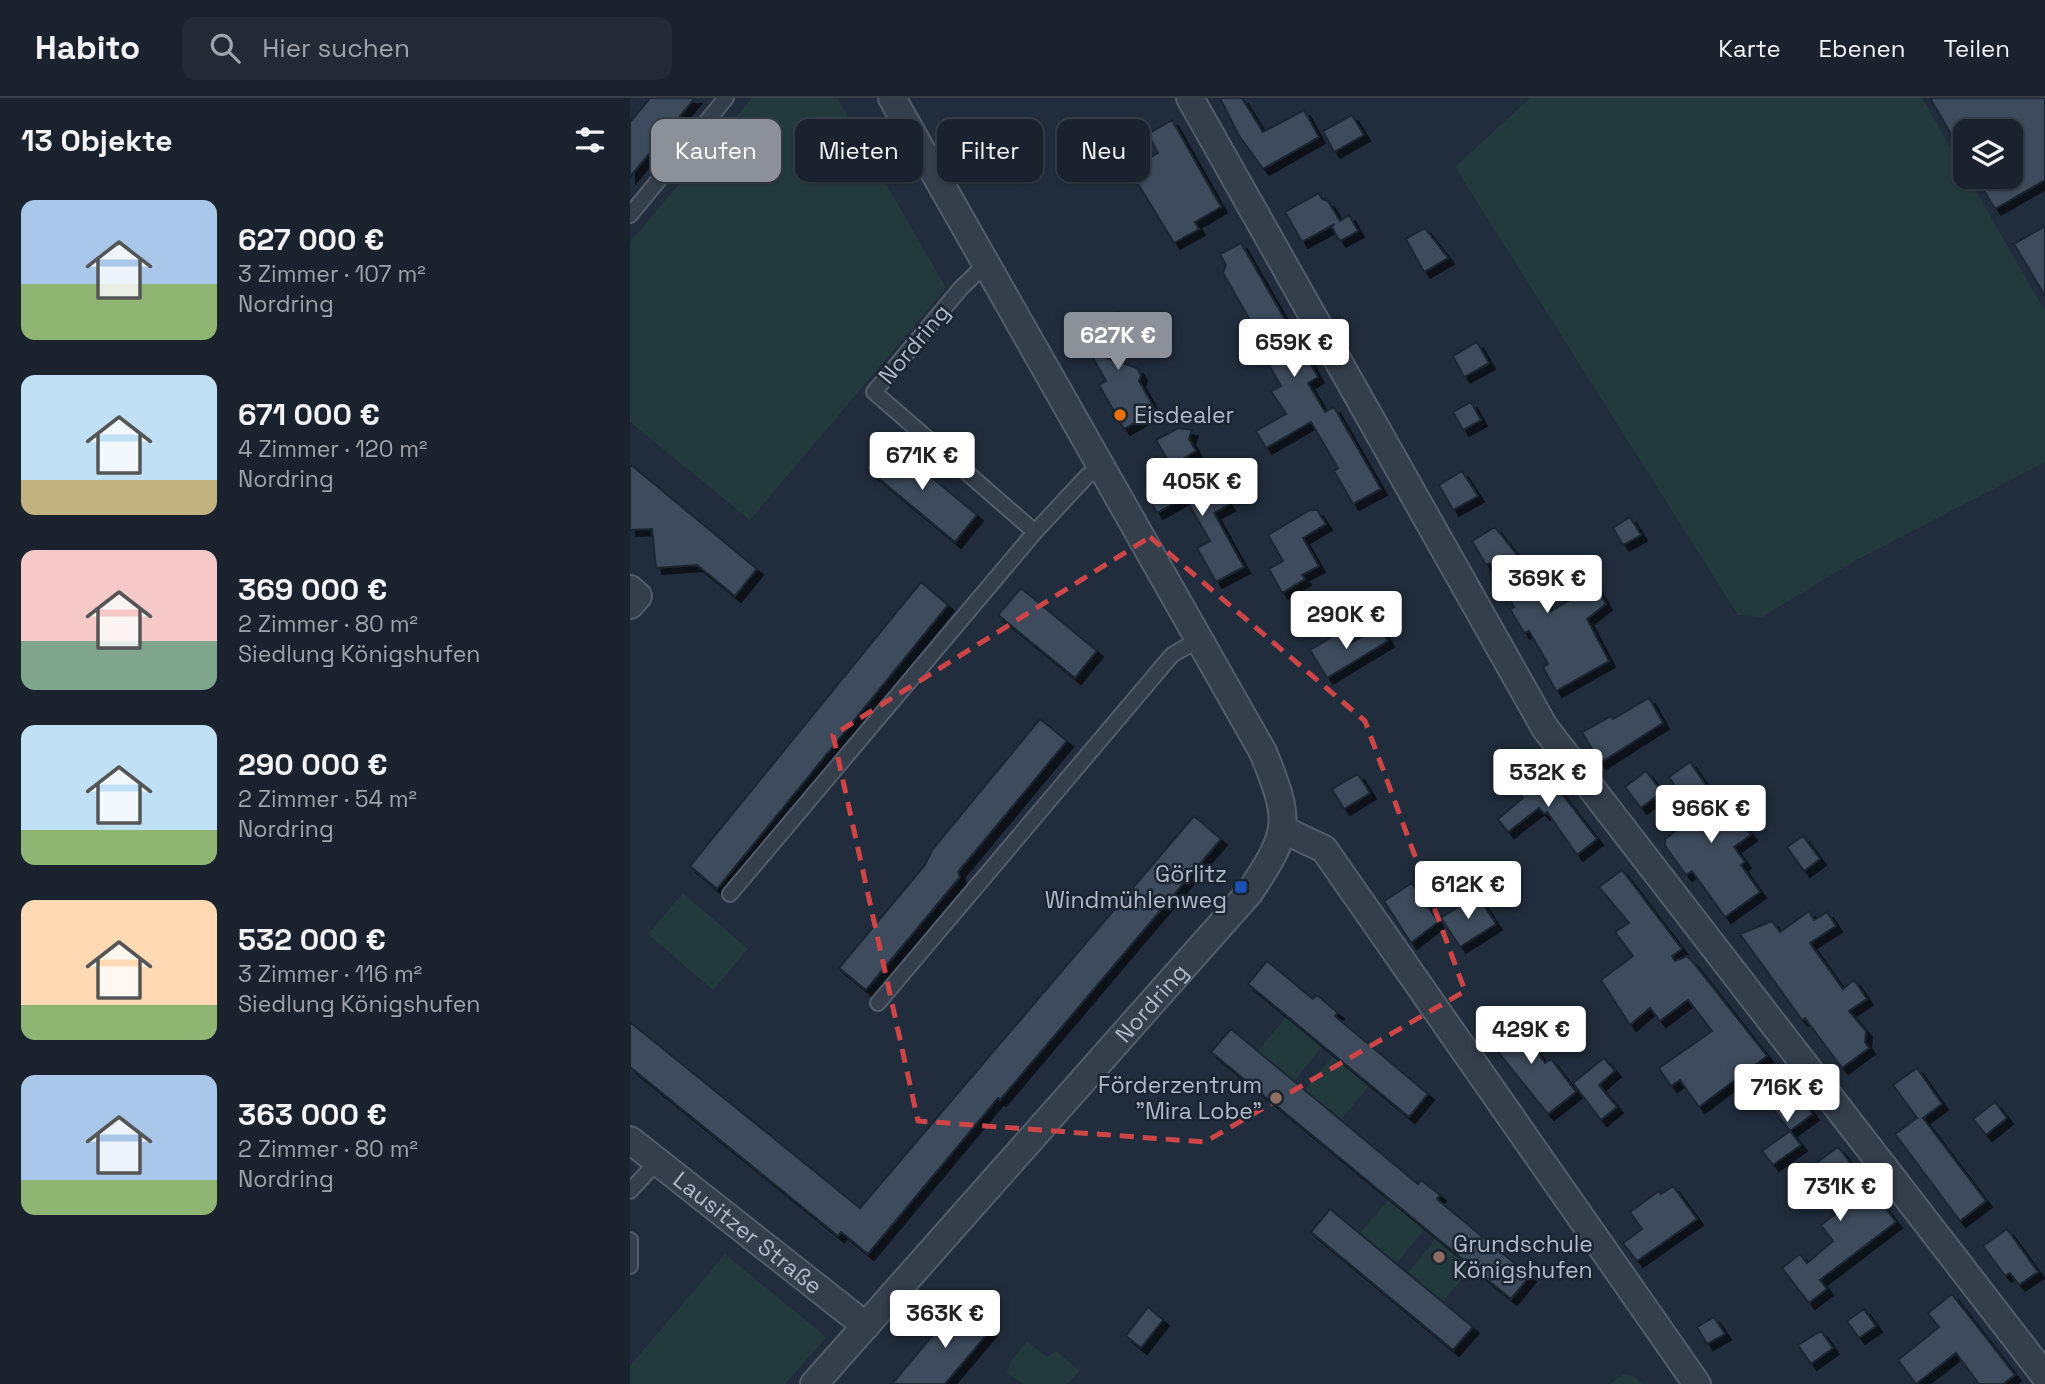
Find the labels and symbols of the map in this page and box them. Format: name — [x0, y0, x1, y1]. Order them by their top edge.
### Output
street label: Nordring — [872, 298, 956, 390]
pin: 627K € — [1061, 313, 1175, 372]
pin: 659K € — [1237, 320, 1351, 379]
place label: Eisdealer — [1134, 400, 1234, 430]
marker: Eisdealer — [1112, 407, 1128, 423]
pin: 671K € — [865, 432, 979, 492]
pin: 405K € — [1145, 458, 1259, 518]
pin: 369K € — [1490, 556, 1604, 615]
pin: 290K € — [1289, 592, 1403, 651]
pin: 532K € — [1491, 750, 1605, 809]
pin: 966K € — [1654, 786, 1768, 845]
place label: Görlitz Windmühlenweg — [1045, 859, 1227, 915]
pin: 612K € — [1411, 862, 1525, 921]
marker: Görlitz Windmühlenweg — [1233, 879, 1249, 895]
street label: Nordring — [1109, 957, 1195, 1049]
pin: 429K € — [1474, 1006, 1588, 1066]
pin: 716K € — [1730, 1065, 1844, 1124]
place label: Förderzentrum "Mira Lobe" — [1098, 1070, 1262, 1126]
marker: Förderzentrum "Mira Lobe" — [1268, 1090, 1284, 1106]
pin: 731K € — [1783, 1164, 1897, 1223]
street label: Lausitzer Straße — [667, 1165, 829, 1301]
place label: Grundschule Königshufen — [1453, 1229, 1593, 1285]
marker: Grundschule Königshufen — [1431, 1249, 1447, 1265]
pin: 363K € — [888, 1290, 1002, 1350]

